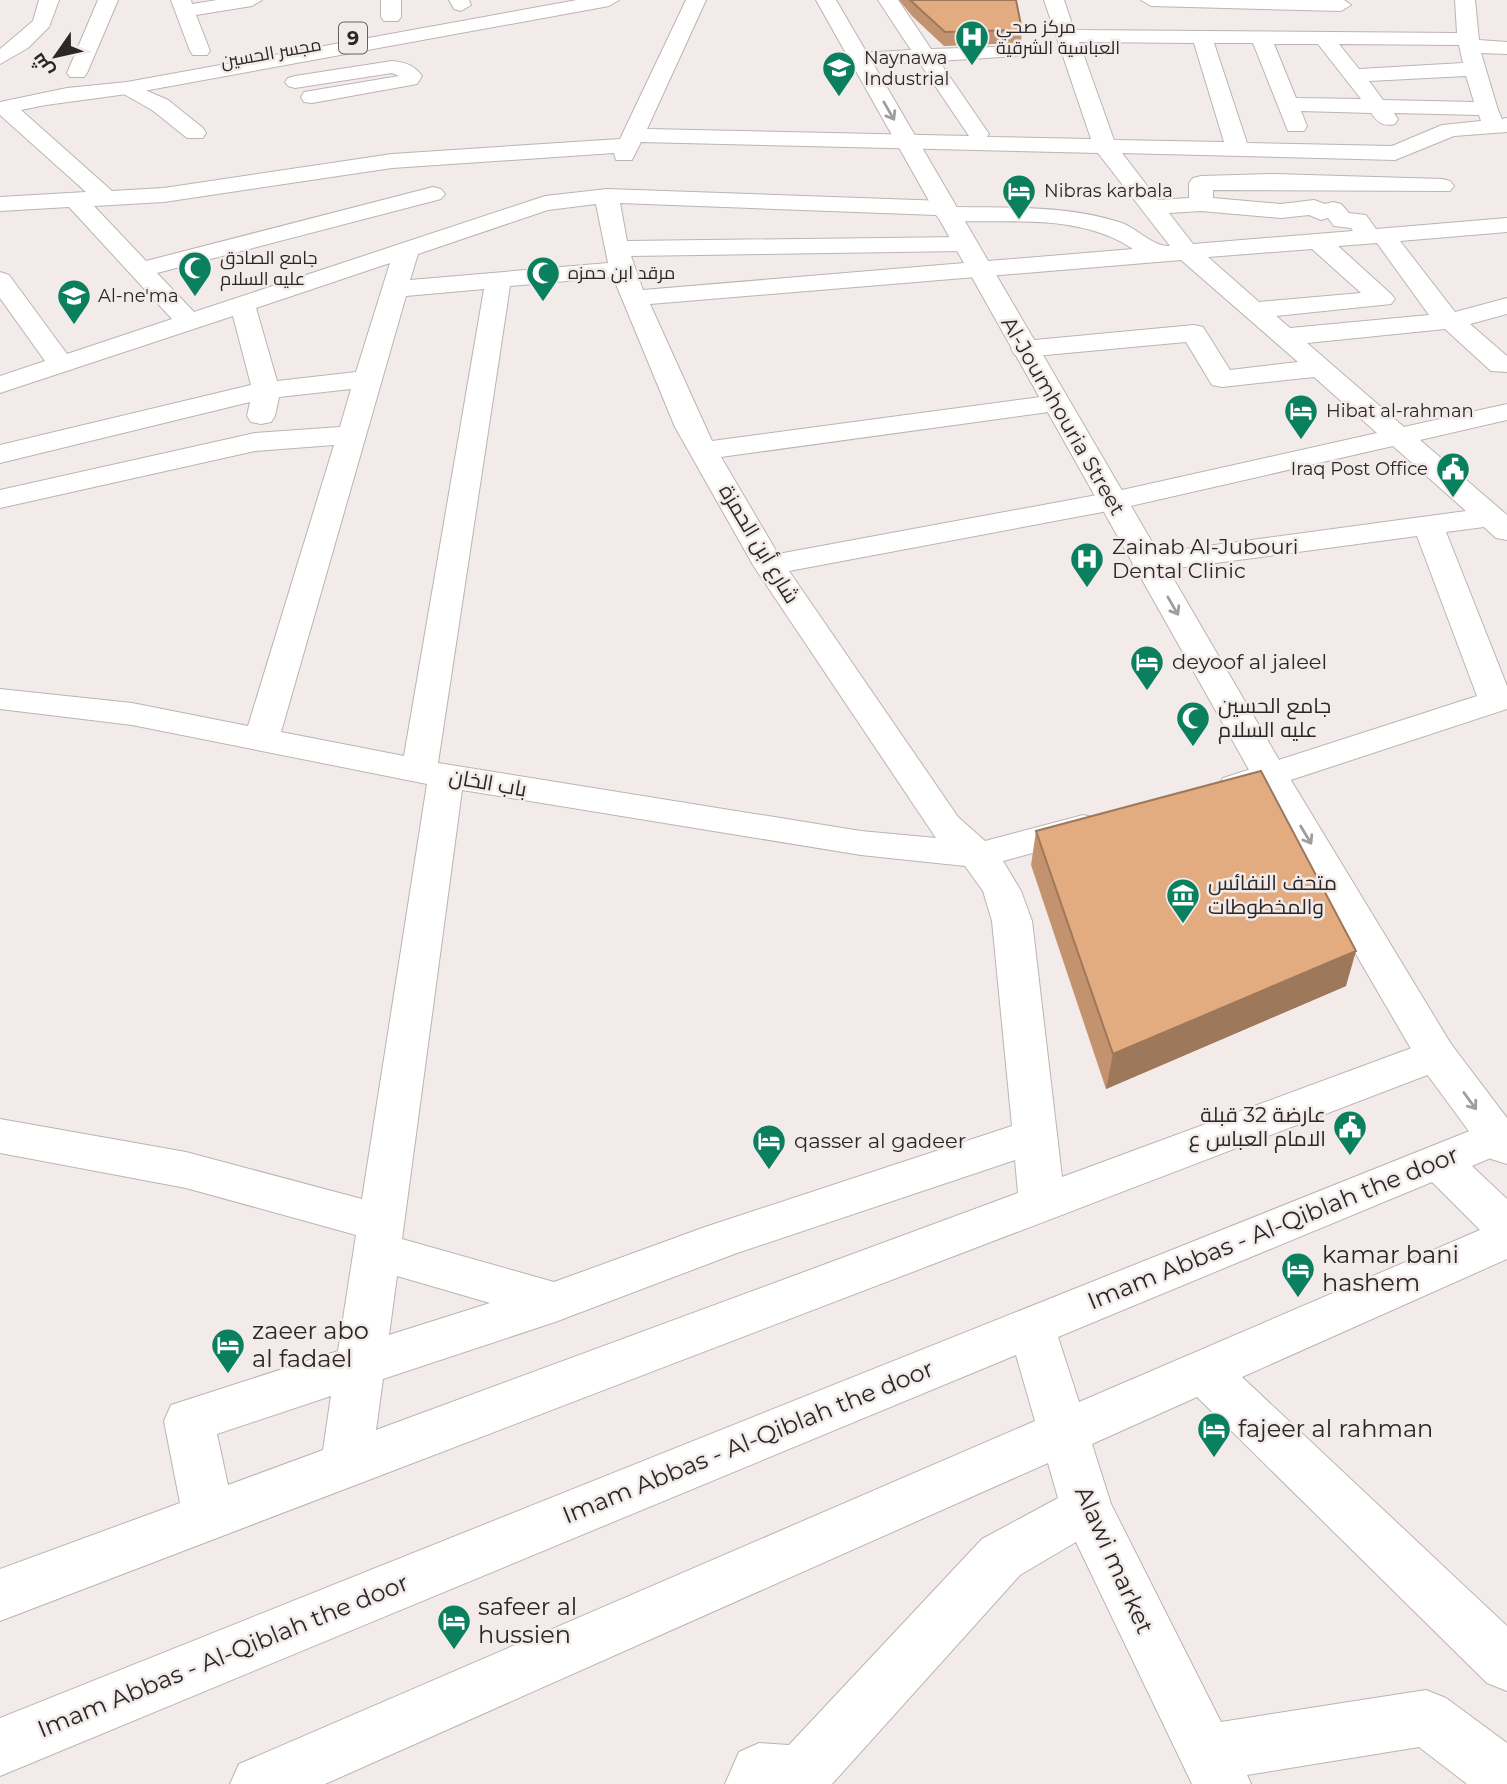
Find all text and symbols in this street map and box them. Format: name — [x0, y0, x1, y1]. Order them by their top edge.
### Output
place label: مركز صحي العباسية الشرقية — [996, 16, 1120, 59]
hospital icon: مركز صحي العباسية الشرقية — [953, 18, 991, 67]
north arrow — [21, 21, 91, 91]
road number: 9 — [339, 22, 367, 54]
street label: مجسر الحسين — [219, 33, 323, 73]
place label: Naynawa Industrial — [864, 47, 949, 90]
text: ش — [26, 49, 59, 82]
school or university icon: Naynawa Industrial — [820, 49, 858, 98]
one-way arrow — [883, 100, 896, 121]
hotel icon: Nibras karbala — [1000, 172, 1038, 221]
place label: Nibras karbala — [1044, 180, 1173, 202]
place label: جامع الصادق عليه السلام — [220, 247, 318, 291]
mosque icon: جامع الصادق عليه السلام — [176, 249, 214, 298]
mosque icon: مرقد ابن حمزه — [524, 254, 562, 303]
place label: مرقد ابن حمزه — [568, 262, 675, 284]
school or university icon: Al-ne'ma — [55, 277, 93, 326]
place label: Al-ne'ma — [98, 285, 179, 307]
street label: Al-Joumhouria Street — [996, 312, 1131, 519]
hotel icon: Hibat al-rahman — [1282, 392, 1320, 441]
place label: Hibat al-rahman — [1326, 400, 1474, 422]
public building icon: Iraq Post Office — [1434, 450, 1472, 499]
place label: Iraq Post Office — [1291, 458, 1428, 480]
street label: شارع أبن الحمزة — [712, 480, 805, 609]
place label: Zainab Al-Jubouri Dental Clinic — [1112, 534, 1298, 583]
hospital icon: Zainab Al-Jubouri Dental Clinic — [1068, 540, 1106, 589]
one-way arrow — [1166, 595, 1180, 615]
hotel icon: deyoof al jaleel — [1128, 643, 1166, 692]
place label: deyoof al jaleel — [1172, 649, 1327, 674]
place label: جامع الحسين عليه السلام — [1218, 693, 1331, 744]
mosque icon: جامع الحسين عليه السلام — [1174, 699, 1212, 748]
street label: باب الخان — [447, 763, 529, 803]
one-way arrow — [1299, 825, 1313, 845]
place label: متحف النفائس والمخطوطات — [1208, 870, 1337, 919]
museum icon: متحف النفائس والمخطوطات — [1164, 876, 1202, 925]
one-way arrow — [1463, 1091, 1477, 1110]
place label: عارضة 32 قبلة الامام العباس ع — [1189, 1102, 1326, 1153]
public building icon: عارضة 32 قبلة الامام العباس ع — [1331, 1108, 1369, 1157]
hotel icon: qasser al gadeer — [750, 1122, 788, 1171]
place label: qasser al gadeer — [794, 1128, 966, 1153]
street label: Imam Abbas - Al-Qiblah the door — [1083, 1140, 1463, 1315]
place label: kamar bani hashem — [1322, 1240, 1459, 1297]
hotel icon: kamar bani hashem — [1279, 1250, 1317, 1299]
place label: zaeer abo al fadael — [252, 1316, 369, 1373]
hotel icon: zaeer abo al fadael — [209, 1326, 247, 1375]
street label: Imam Abbas - Al-Qiblah the door — [558, 1354, 938, 1529]
hotel icon: fajeer al rahman — [1195, 1410, 1233, 1459]
place label: fajeer al rahman — [1238, 1414, 1433, 1443]
street label: Alawi market — [1069, 1481, 1160, 1638]
street label: Imam Abbas - Al-Qiblah the door — [33, 1568, 413, 1743]
place label: safeer al hussien — [478, 1592, 577, 1649]
hotel icon: safeer al hussien — [435, 1602, 473, 1651]

